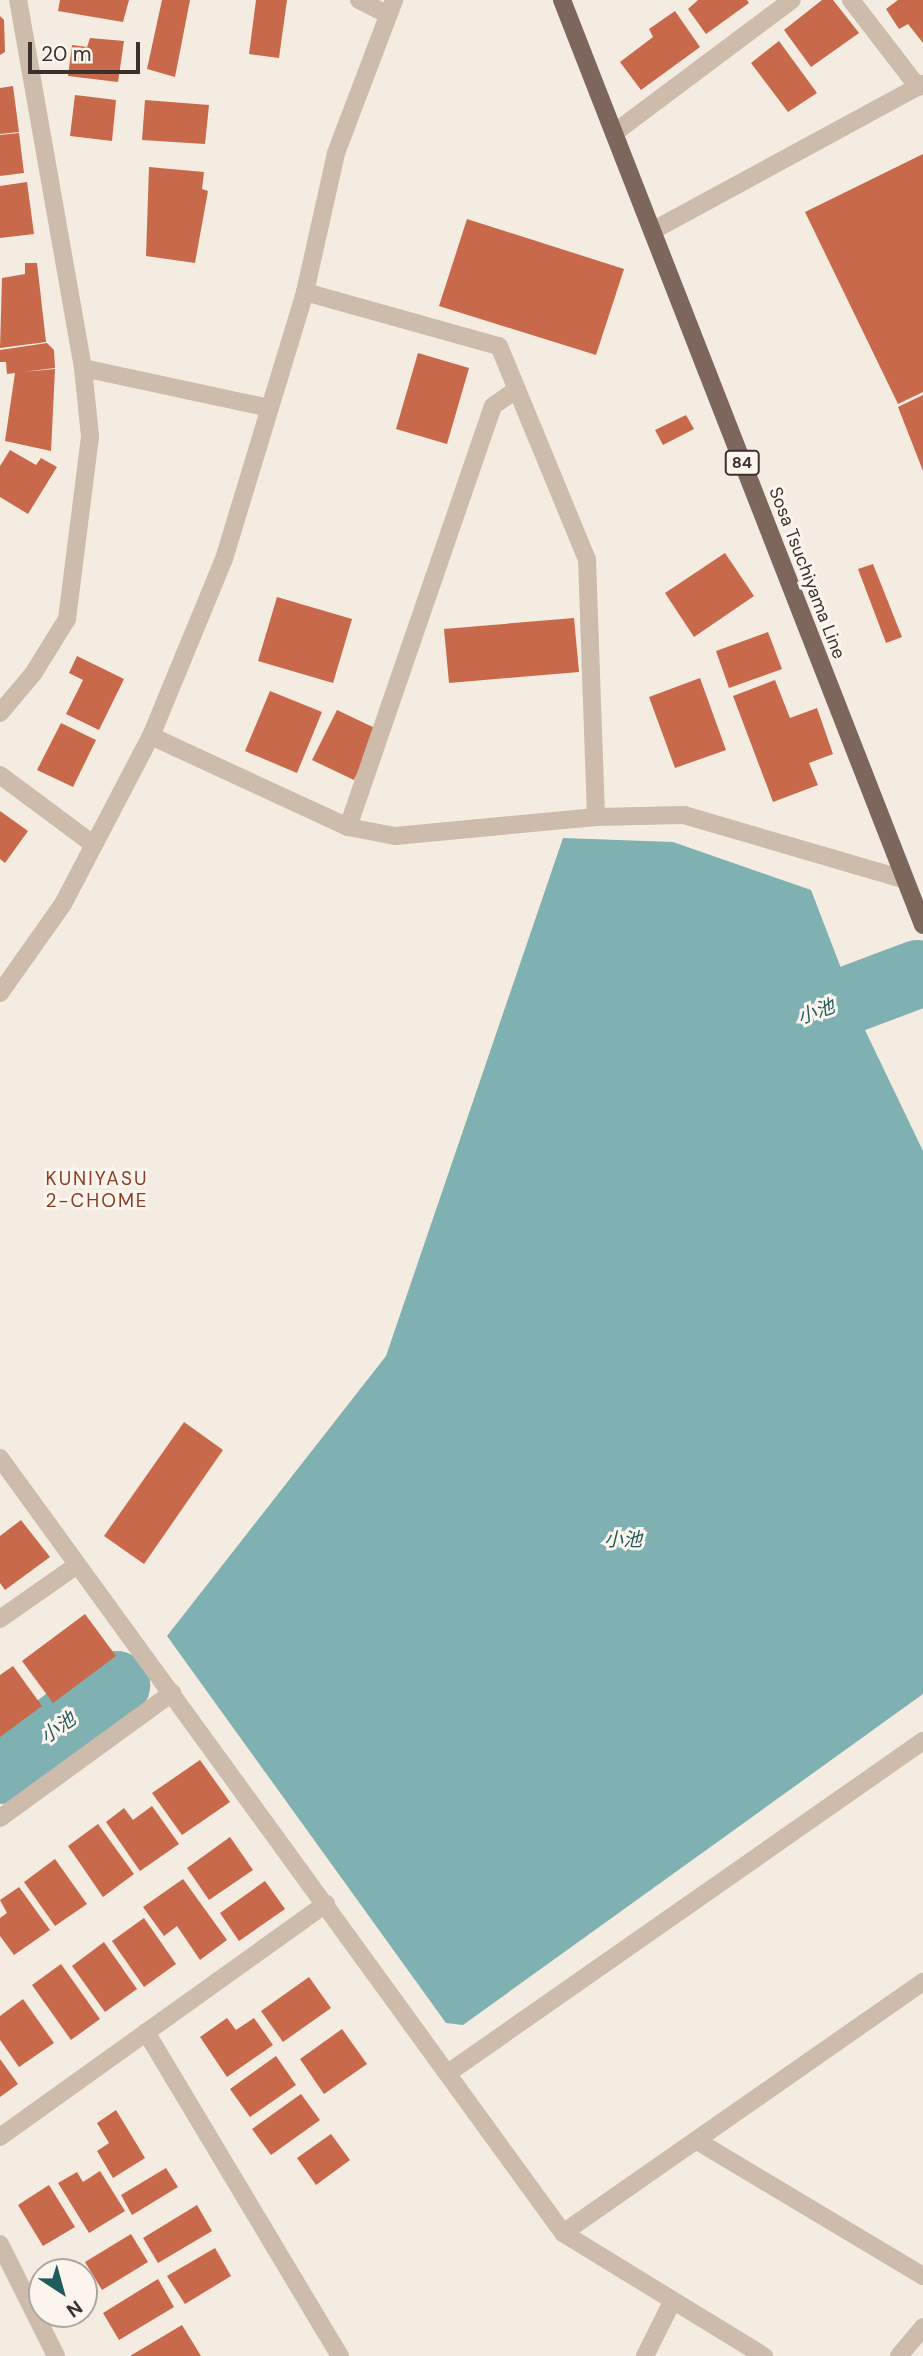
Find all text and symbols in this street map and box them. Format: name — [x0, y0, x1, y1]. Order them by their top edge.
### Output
scale bar — [32, 28, 144, 72]
text: 20 m — [41, 40, 92, 68]
road number: 84 — [724, 450, 760, 476]
street label: Sosa Tsuchiyama Line — [764, 484, 850, 662]
water label: 小池 — [794, 995, 838, 1029]
district label: KUNIYASU 2-CHOME — [46, 1168, 148, 1212]
water label: 小池 — [604, 1529, 642, 1551]
water label: 小池 — [36, 1708, 80, 1748]
north arrow — [28, 2258, 98, 2328]
text: N — [62, 2295, 87, 2323]

